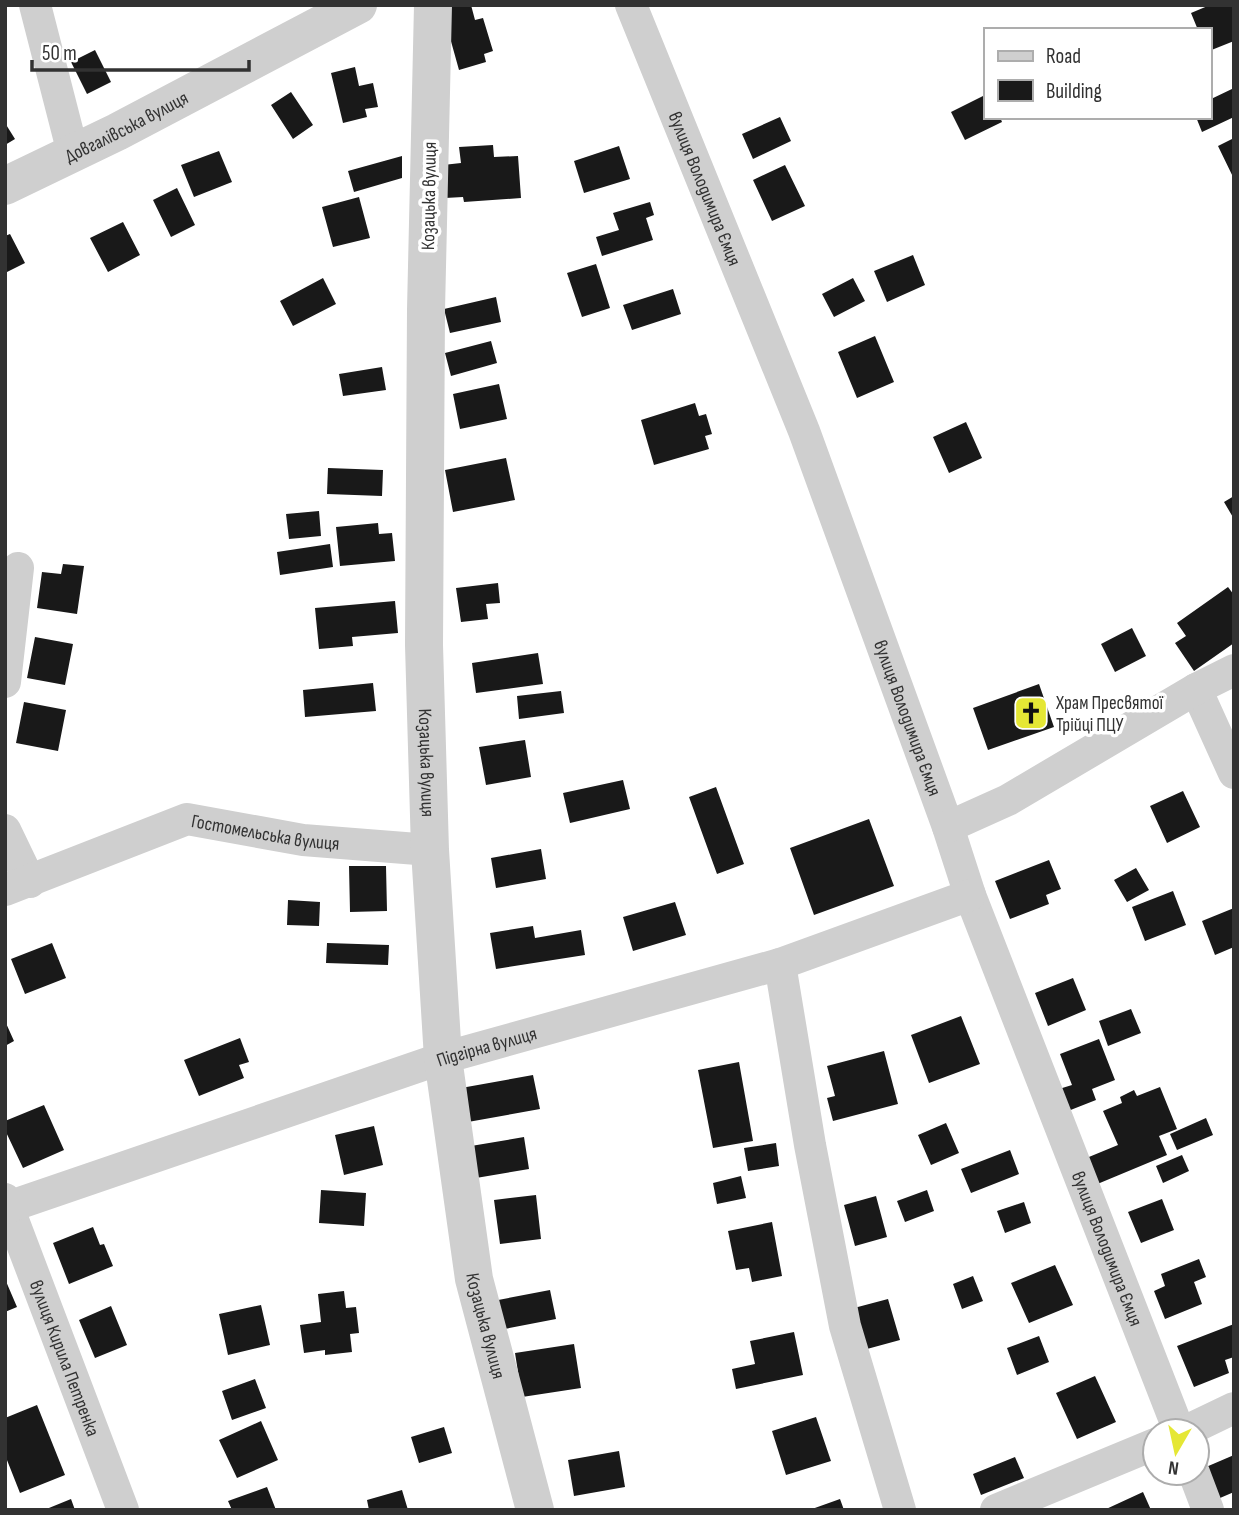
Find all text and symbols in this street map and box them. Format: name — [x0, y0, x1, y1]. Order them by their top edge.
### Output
scale bar — [32, 28, 248, 72]
legend — [984, 28, 1211, 119]
text: 50 m — [42, 41, 77, 66]
text: Road — [1046, 44, 1081, 69]
text: Building — [1046, 79, 1102, 104]
street label: Довгалівська вулиця — [61, 87, 192, 168]
street label: вулиця Володимира Ємця — [663, 109, 746, 269]
street label: Козацька вулиця — [417, 142, 442, 250]
street label: вулиця Володимира Ємця — [868, 637, 946, 799]
place label: Храм Пресвятої Трійці ПЦУ — [1055, 692, 1164, 737]
church icon: Храм Пресвятої Трійці ПЦУ — [1012, 694, 1050, 732]
street label: Козацька вулиця — [413, 708, 439, 817]
street label: Гостомельська вулиця — [189, 810, 340, 856]
street label: Підгірна вулиця — [434, 1022, 539, 1072]
street label: вулиця Володимира Ємця — [1066, 1168, 1147, 1330]
street label: Козацька вулиця — [460, 1272, 510, 1381]
street label: вулиця Кирила Петренка — [24, 1277, 104, 1440]
north arrow — [1141, 1417, 1211, 1487]
text: N — [1167, 1455, 1180, 1479]

